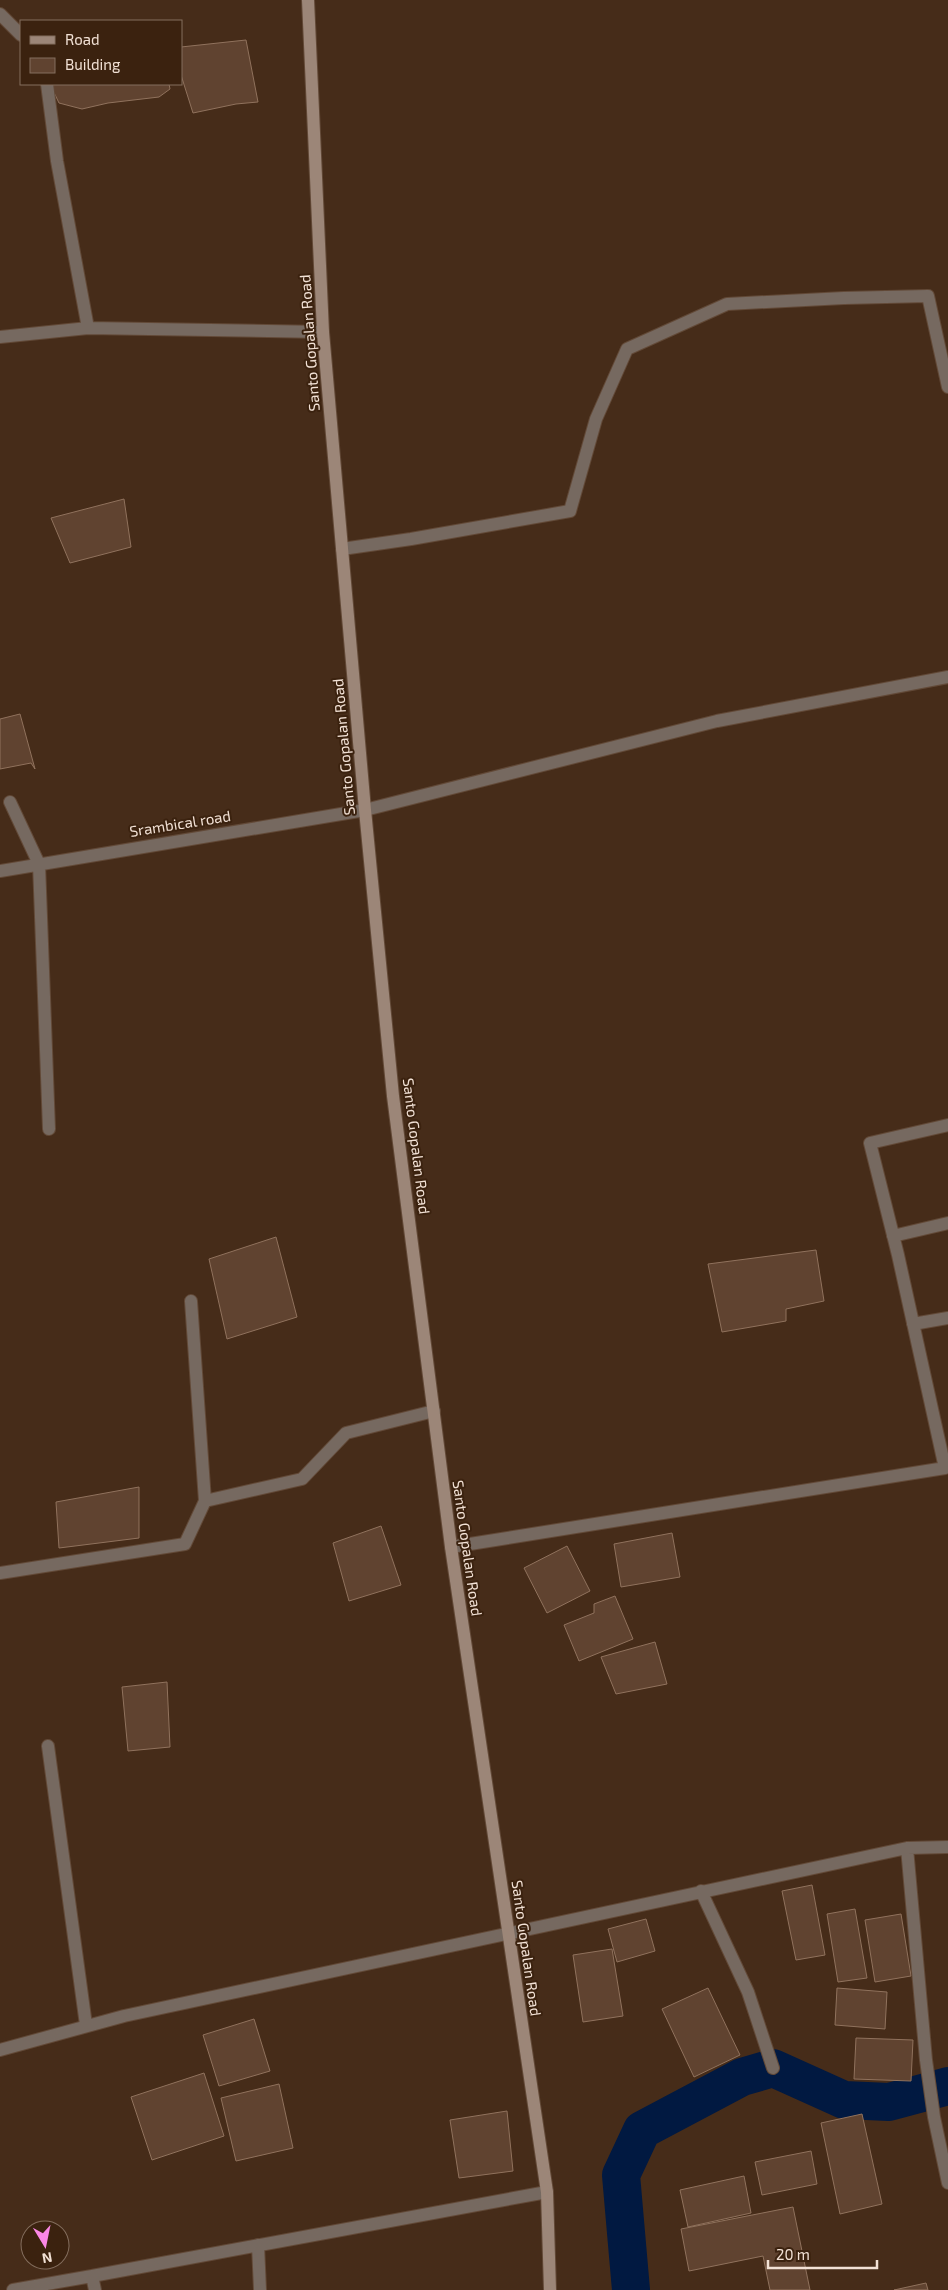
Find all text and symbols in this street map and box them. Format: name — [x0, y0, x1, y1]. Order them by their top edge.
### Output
legend — [20, 20, 182, 85]
text: Road — [65, 30, 100, 48]
text: Building — [65, 55, 121, 73]
street label: Santo Gopalan Road — [295, 274, 323, 412]
street label: Santo Gopalan Road — [328, 678, 358, 816]
street label: Srambical road — [128, 806, 232, 840]
street label: Santo Gopalan Road — [400, 1077, 434, 1215]
street label: Santo Gopalan Road — [450, 1479, 486, 1617]
street label: Santo Gopalan Road — [509, 1879, 545, 2017]
north arrow — [20, 2220, 70, 2270]
scale bar — [768, 2238, 877, 2270]
text: 20 m — [776, 2245, 810, 2263]
text: N — [41, 2249, 54, 2268]

